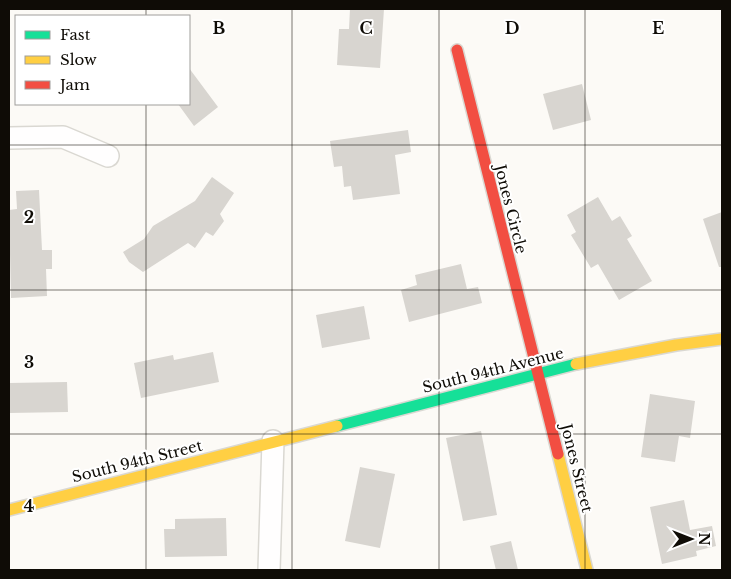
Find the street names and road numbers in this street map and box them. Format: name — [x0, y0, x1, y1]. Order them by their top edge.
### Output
street label: Jones Circle — [490, 161, 531, 255]
street label: South 94th Avenue — [420, 343, 566, 397]
street label: Jones Street — [556, 420, 597, 515]
street label: South 94th Street — [70, 436, 204, 486]

